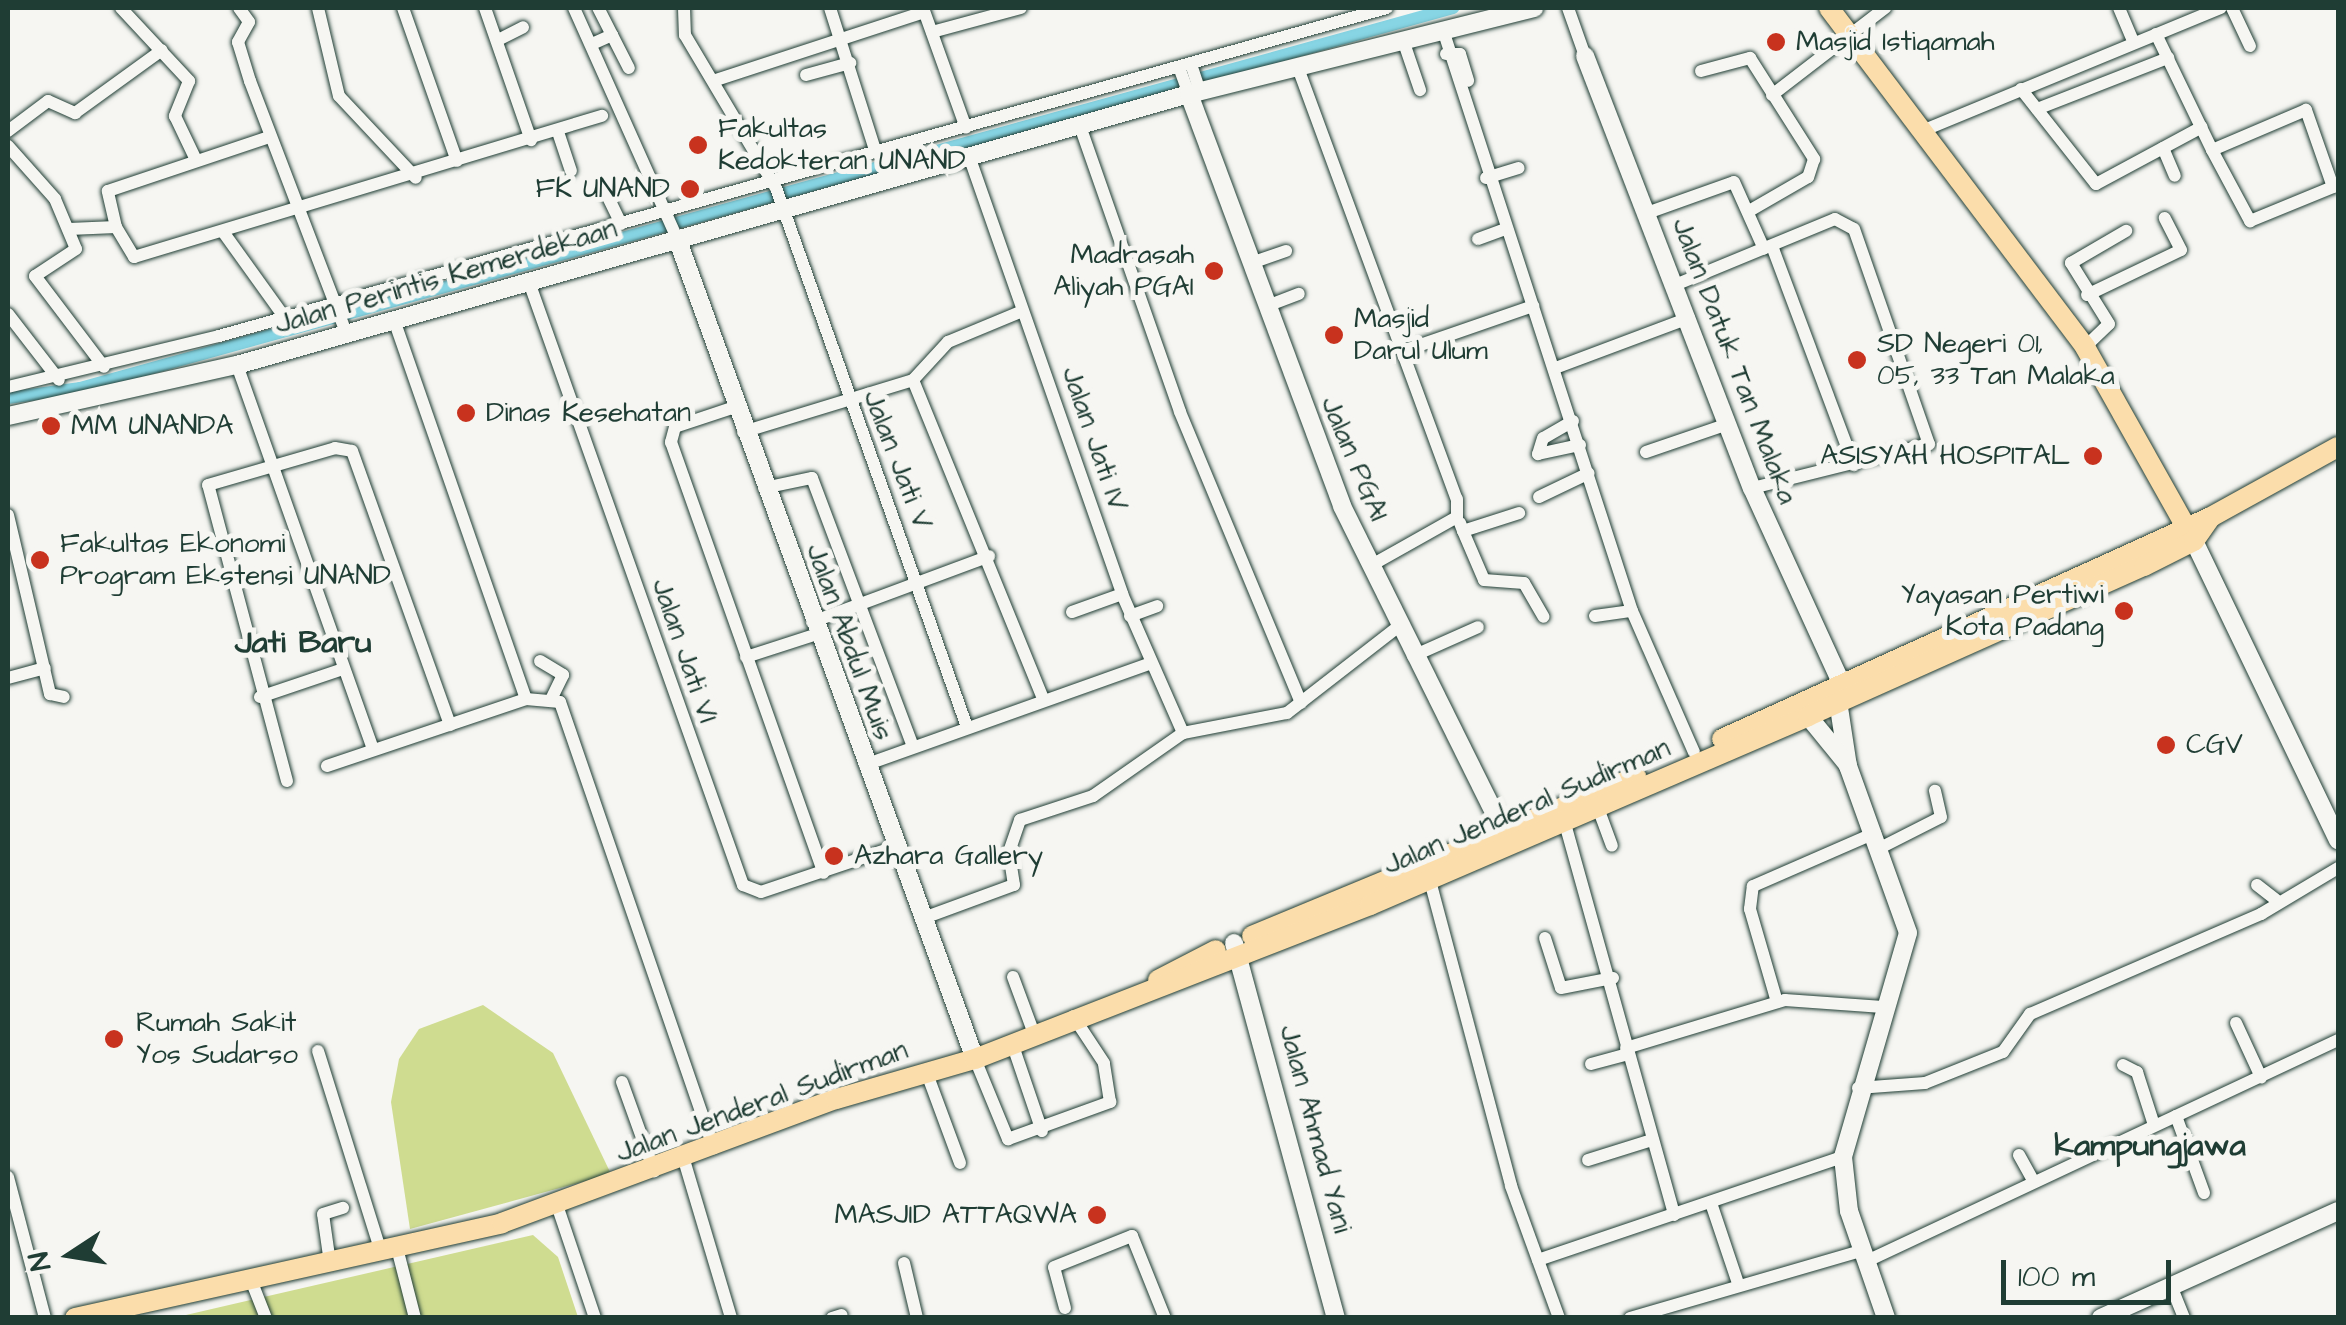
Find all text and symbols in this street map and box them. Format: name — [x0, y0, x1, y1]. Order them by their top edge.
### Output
place label: Masjid Istiqamah — [1796, 25, 1995, 59]
marker: Masjid Istiqamah — [1765, 31, 1787, 53]
place label: Fakultas Kedokteran UNAND — [718, 112, 966, 178]
marker: Fakultas Kedokteran UNAND — [687, 134, 709, 156]
place label: FK UNAND — [536, 172, 670, 206]
marker: FK UNAND — [679, 178, 701, 200]
street label: Jalan Perintis Kemerdekaan — [271, 212, 621, 342]
street label: Jalan Datuk Tan Malaka — [1664, 213, 1804, 509]
place label: Madrasah Aliyah PGAI — [1053, 238, 1194, 304]
marker: Madrasah Aliyah PGAI — [1203, 260, 1225, 282]
place label: Masjid Darul Ulum — [1354, 302, 1488, 368]
marker: Masjid Darul Ulum — [1323, 324, 1345, 346]
place label: SD Negeri 01, 05, 33 Tan Malaka — [1877, 327, 2115, 393]
marker: SD Negeri 01, 05, 33 Tan Malaka — [1846, 349, 1868, 371]
street label: Jalan Jati IV — [1054, 362, 1134, 516]
street label: Jalan Jati V — [855, 386, 939, 534]
street label: Jalan PGAI — [1313, 392, 1395, 526]
place label: Dinas Kesehatan — [486, 396, 691, 430]
marker: Dinas Kesehatan — [455, 402, 477, 424]
place label: MM UNANDA — [71, 409, 233, 443]
marker: MM UNANDA — [40, 415, 62, 437]
place label: ASISYAH HOSPITAL — [1820, 439, 2070, 473]
marker: ASISYAH HOSPITAL — [2080, 443, 2106, 469]
place label: Fakultas Ekonomi Program Ekstensi UNAND — [60, 527, 391, 593]
street label: Jalan Abdul Muis — [798, 539, 900, 745]
marker: Fakultas Ekonomi Program Ekstensi UNAND — [29, 549, 51, 571]
street label: Jalan Jati VI — [644, 574, 724, 728]
place label: Yayasan Pertiwi Kota Padang — [1901, 578, 2104, 644]
marker: Yayasan Pertiwi Kota Padang — [2113, 600, 2135, 622]
district label: Jati Baru — [235, 624, 371, 662]
place label: CGV — [2186, 728, 2243, 762]
street label: Jalan Jenderal Sudirman — [1379, 731, 1675, 883]
marker: CGV — [2155, 734, 2177, 756]
place label: Azhara Gallery — [854, 839, 1043, 873]
marker: Azhara Gallery — [823, 845, 845, 867]
place label: Rumah Sakit Yos Sudarso — [136, 1006, 298, 1072]
street label: Jalan Ahmad Yani — [1271, 1021, 1359, 1237]
marker: Rumah Sakit Yos Sudarso — [101, 1026, 127, 1052]
street label: Jalan Jenderal Sudirman — [612, 1034, 912, 1170]
district label: kampungjawa — [2054, 1127, 2246, 1165]
place label: MASJID ATTAQWA — [834, 1198, 1077, 1232]
marker: MASJID ATTAQWA — [1086, 1204, 1108, 1226]
north arrow — [20, 1205, 120, 1305]
scale bar — [2006, 1240, 2176, 1302]
text: N — [19, 1249, 61, 1274]
text: 100 m — [2018, 1256, 2095, 1298]

